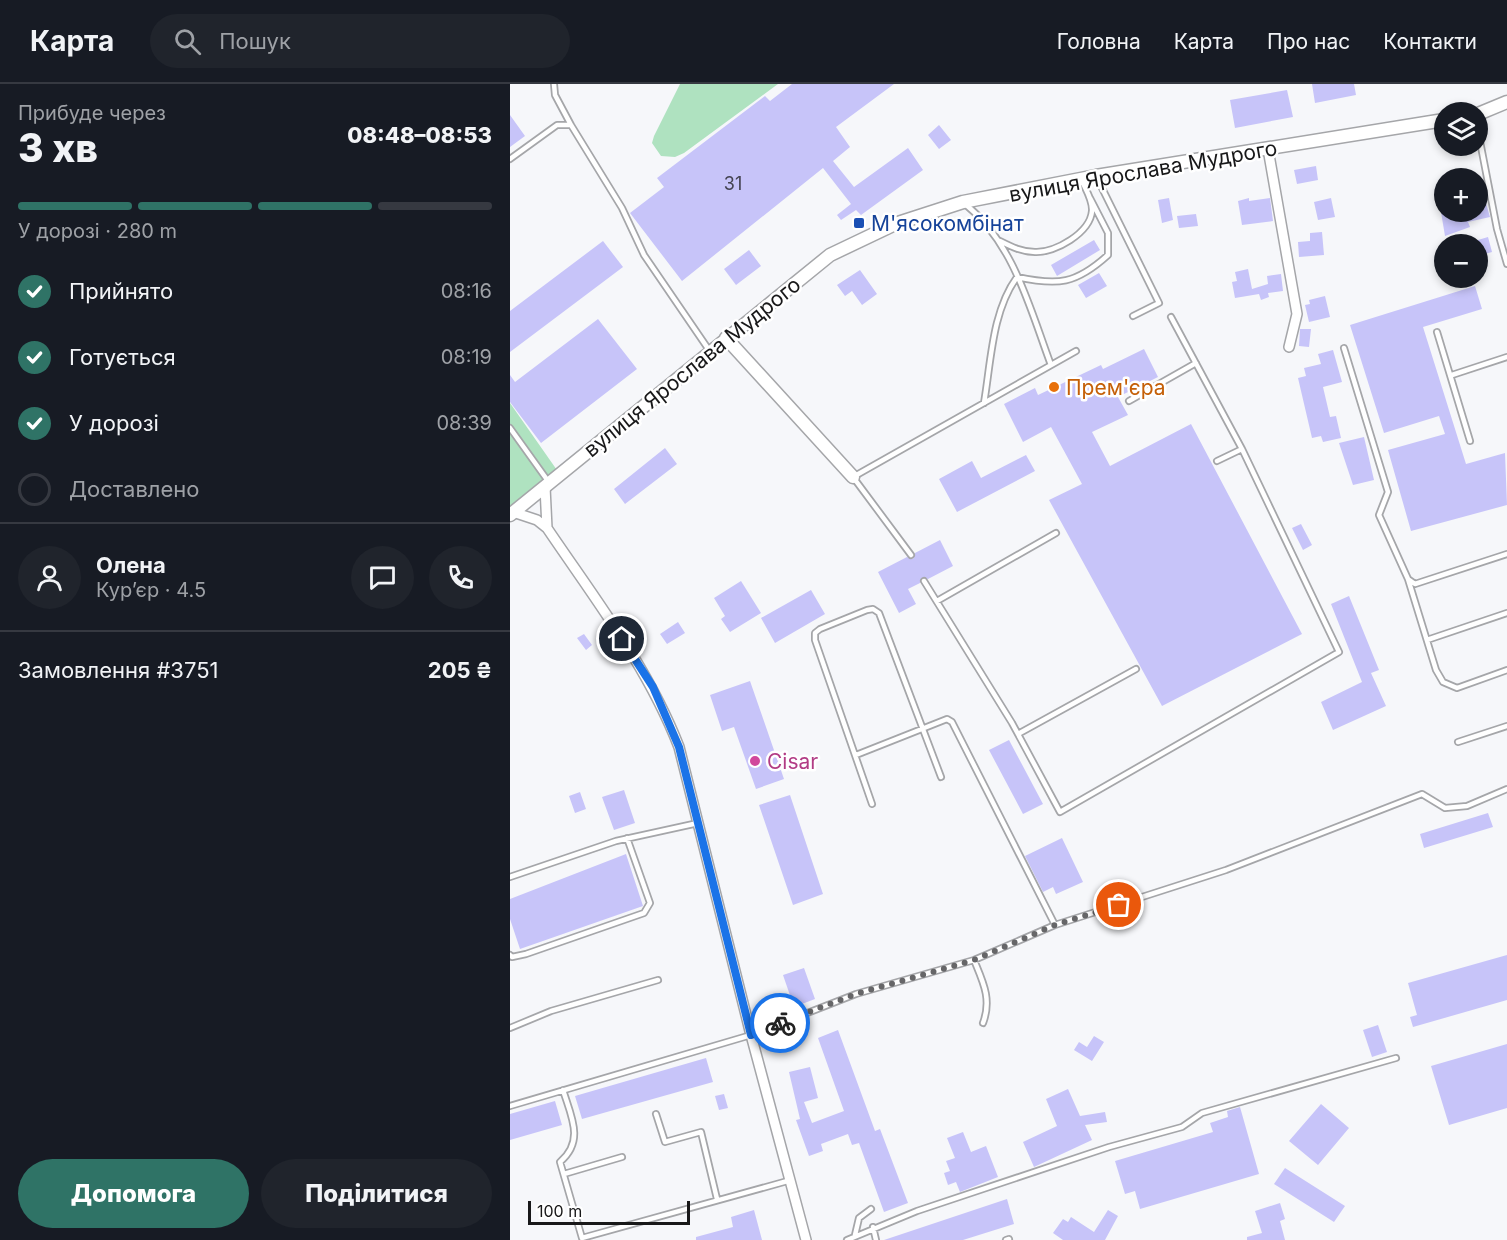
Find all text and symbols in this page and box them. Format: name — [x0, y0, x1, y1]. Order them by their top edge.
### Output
search box — [150, 14, 570, 68]
text: Карта — [30, 24, 114, 58]
icon: search — [171, 25, 204, 58]
text: Пошук — [219, 28, 291, 54]
text: Головна — [1057, 29, 1141, 54]
text: Карта — [1174, 29, 1234, 54]
text: Про нас — [1267, 29, 1350, 54]
text: Контакти — [1383, 29, 1477, 54]
text: Прибуде через — [18, 101, 166, 125]
map controls — [1434, 102, 1488, 288]
button: layers — [1434, 102, 1488, 156]
text: 08:48–08:53 — [347, 122, 492, 148]
text: 3 хв — [18, 124, 98, 171]
street label: вулиця Ярослава Мудрого — [1007, 135, 1279, 207]
button: + — [1434, 168, 1488, 222]
house number: 31 — [724, 173, 742, 194]
place label: М'ясокомбінат — [871, 211, 1024, 236]
marker: М'ясокомбінат — [852, 216, 866, 230]
text: У дорозі · 280 m — [18, 219, 177, 243]
button: − — [1434, 234, 1488, 288]
street label: вулиця Ярослава Мудрого — [579, 272, 805, 462]
icon: check — [18, 275, 51, 308]
text: Прийнято — [69, 278, 173, 304]
text: 08:16 — [441, 279, 492, 303]
icon: check — [18, 341, 51, 374]
text: Готується — [69, 344, 176, 370]
text: 08:19 — [441, 345, 492, 369]
place label: Прем'єра — [1066, 375, 1166, 400]
marker: Прем'єра — [1047, 380, 1061, 394]
icon: check — [18, 407, 51, 440]
text: У дорозі — [69, 410, 159, 436]
text: 08:39 — [436, 411, 492, 435]
text: Доставлено — [69, 476, 200, 502]
button: person — [18, 546, 81, 609]
button: chat — [351, 546, 414, 609]
button: phone — [429, 546, 492, 609]
text: Олена — [96, 552, 166, 578]
text: Кур’єр · 4.5 — [96, 578, 206, 602]
pin — [596, 613, 647, 664]
icon: home — [605, 622, 638, 655]
text: Замовлення #3751 — [18, 657, 218, 683]
text: 205 ₴ — [428, 657, 492, 683]
place label: Cisar — [767, 749, 818, 774]
marker: Cisar — [748, 754, 762, 768]
pin — [1093, 879, 1144, 930]
icon: bag — [1102, 888, 1135, 921]
courier — [750, 993, 810, 1053]
icon: bike — [764, 1007, 797, 1040]
button: Допомога — [18, 1159, 249, 1228]
button: Поділитися — [261, 1159, 492, 1228]
scale bar — [528, 1198, 690, 1226]
text: 100 m — [537, 1201, 582, 1221]

